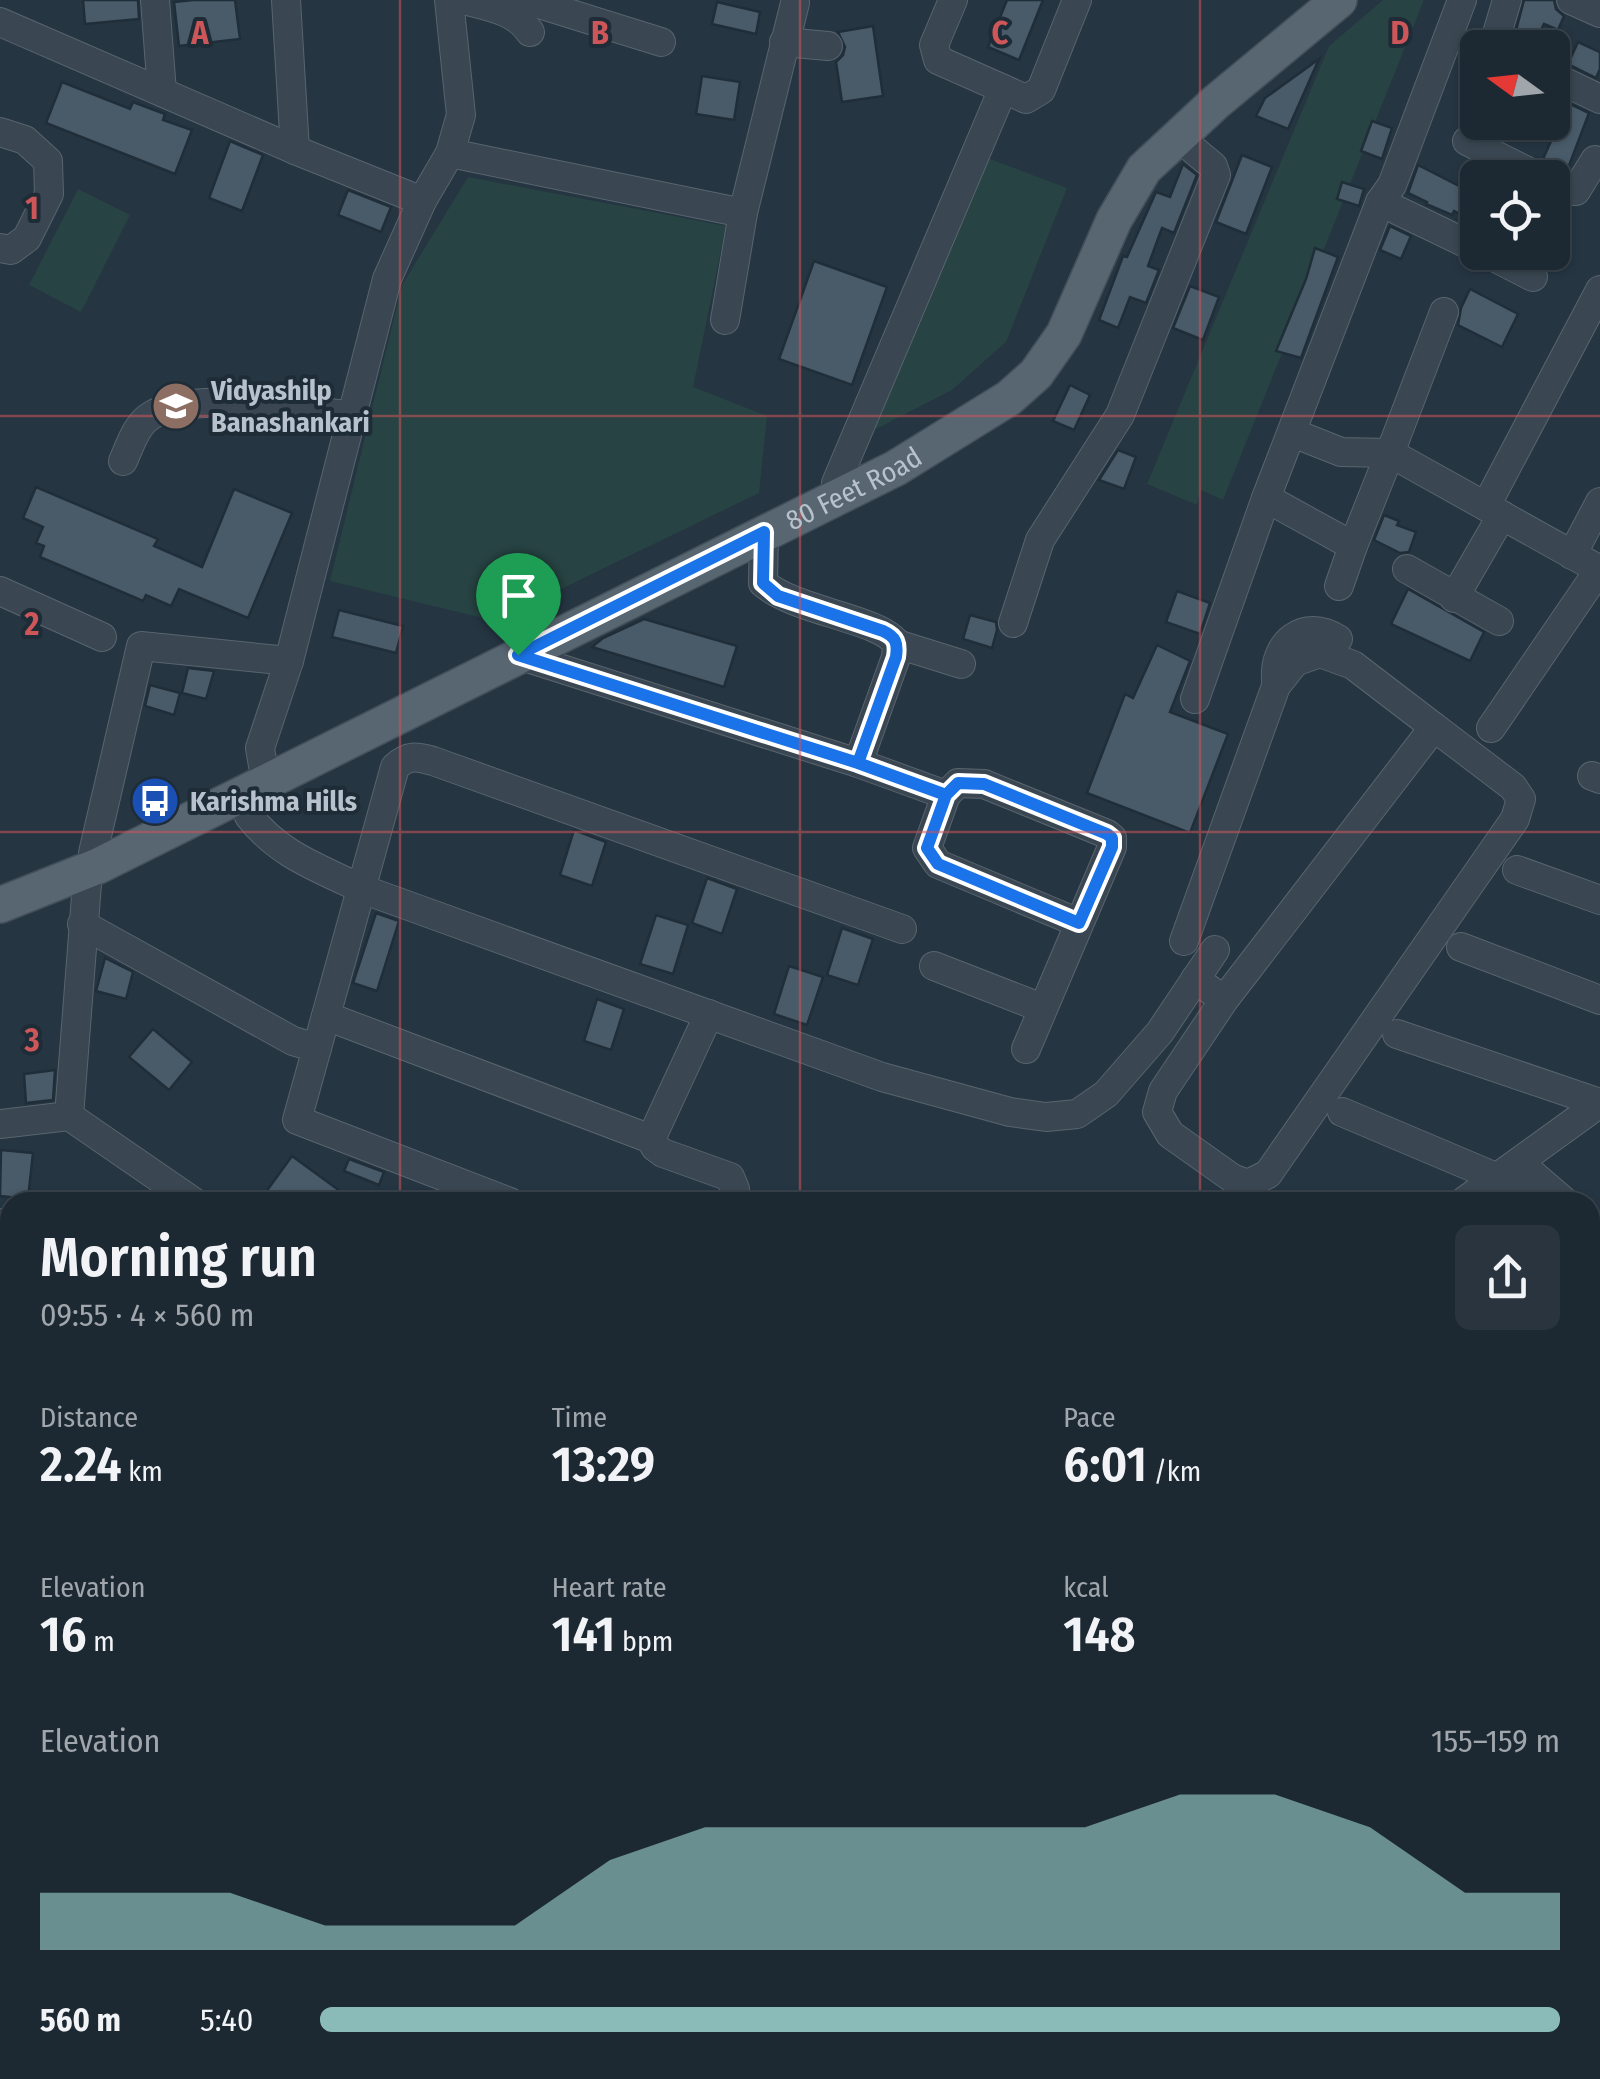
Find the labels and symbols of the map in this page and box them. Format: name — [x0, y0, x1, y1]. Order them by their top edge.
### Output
text: A — [190, 14, 209, 52]
text: B — [591, 14, 609, 52]
text: C — [992, 14, 1009, 52]
text: D — [1390, 14, 1410, 52]
north arrow — [1460, 30, 1570, 140]
text: 1 — [25, 189, 39, 227]
place label: Vidyashilp Banashankari — [210, 374, 370, 439]
school or university icon: Vidyashilp Banashankari — [150, 380, 202, 432]
street label: 80 Feet Road — [780, 440, 927, 537]
pin — [476, 553, 561, 656]
text: 2 — [24, 605, 40, 643]
bus stop icon: Karishma Hills — [129, 775, 181, 827]
place label: Karishma Hills — [190, 785, 357, 818]
text: 3 — [23, 1021, 40, 1059]

